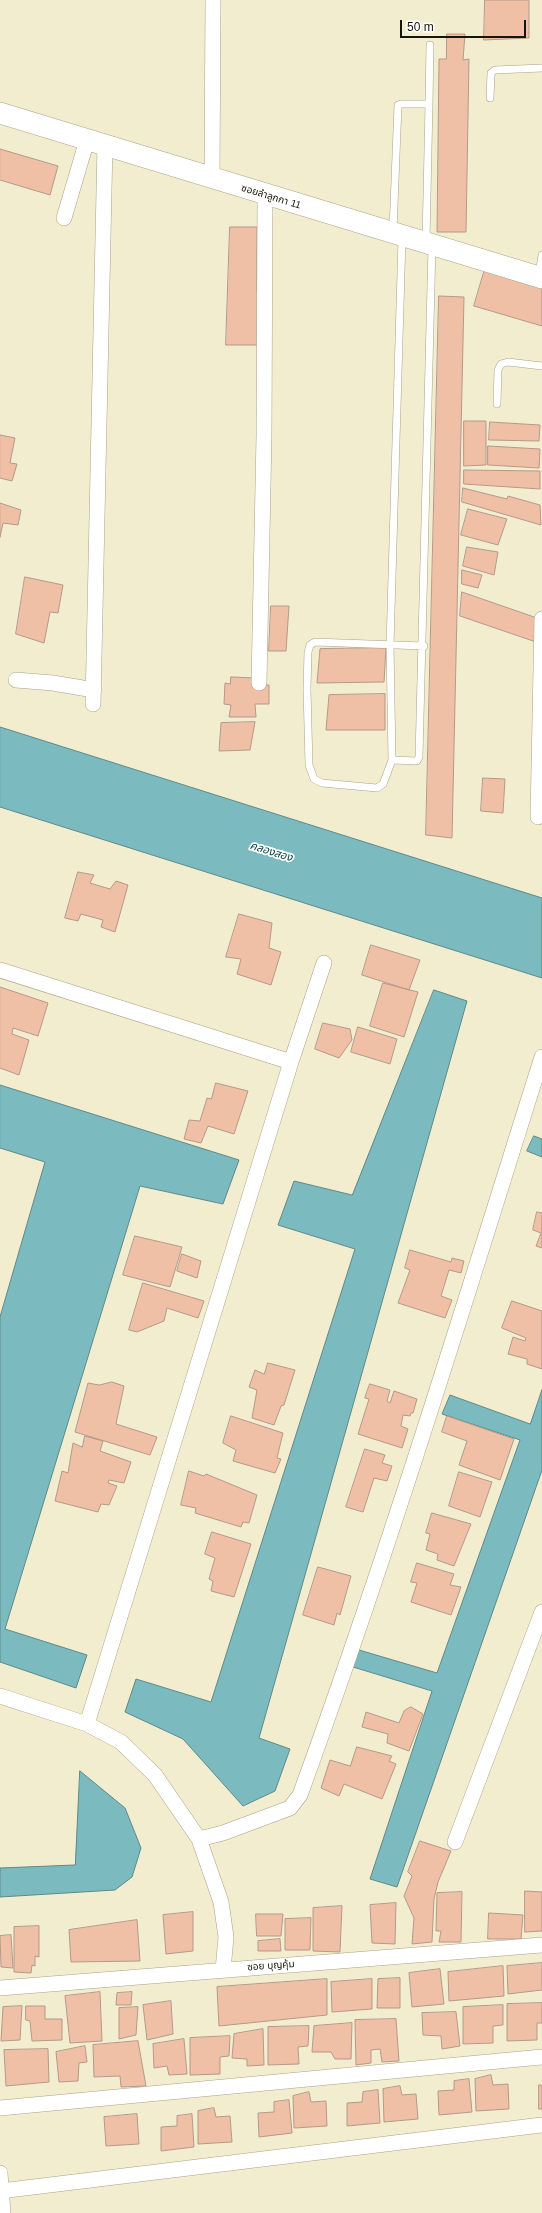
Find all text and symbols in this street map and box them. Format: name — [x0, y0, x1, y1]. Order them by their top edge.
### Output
scale bar — [402, 12, 528, 38]
text: 50 m — [407, 20, 434, 34]
street label: ซอยลำลูกกา 11 — [240, 182, 302, 212]
water label: คลองสอง — [248, 839, 294, 865]
street label: ซอย บุญคุ้ม — [247, 1958, 295, 1974]

